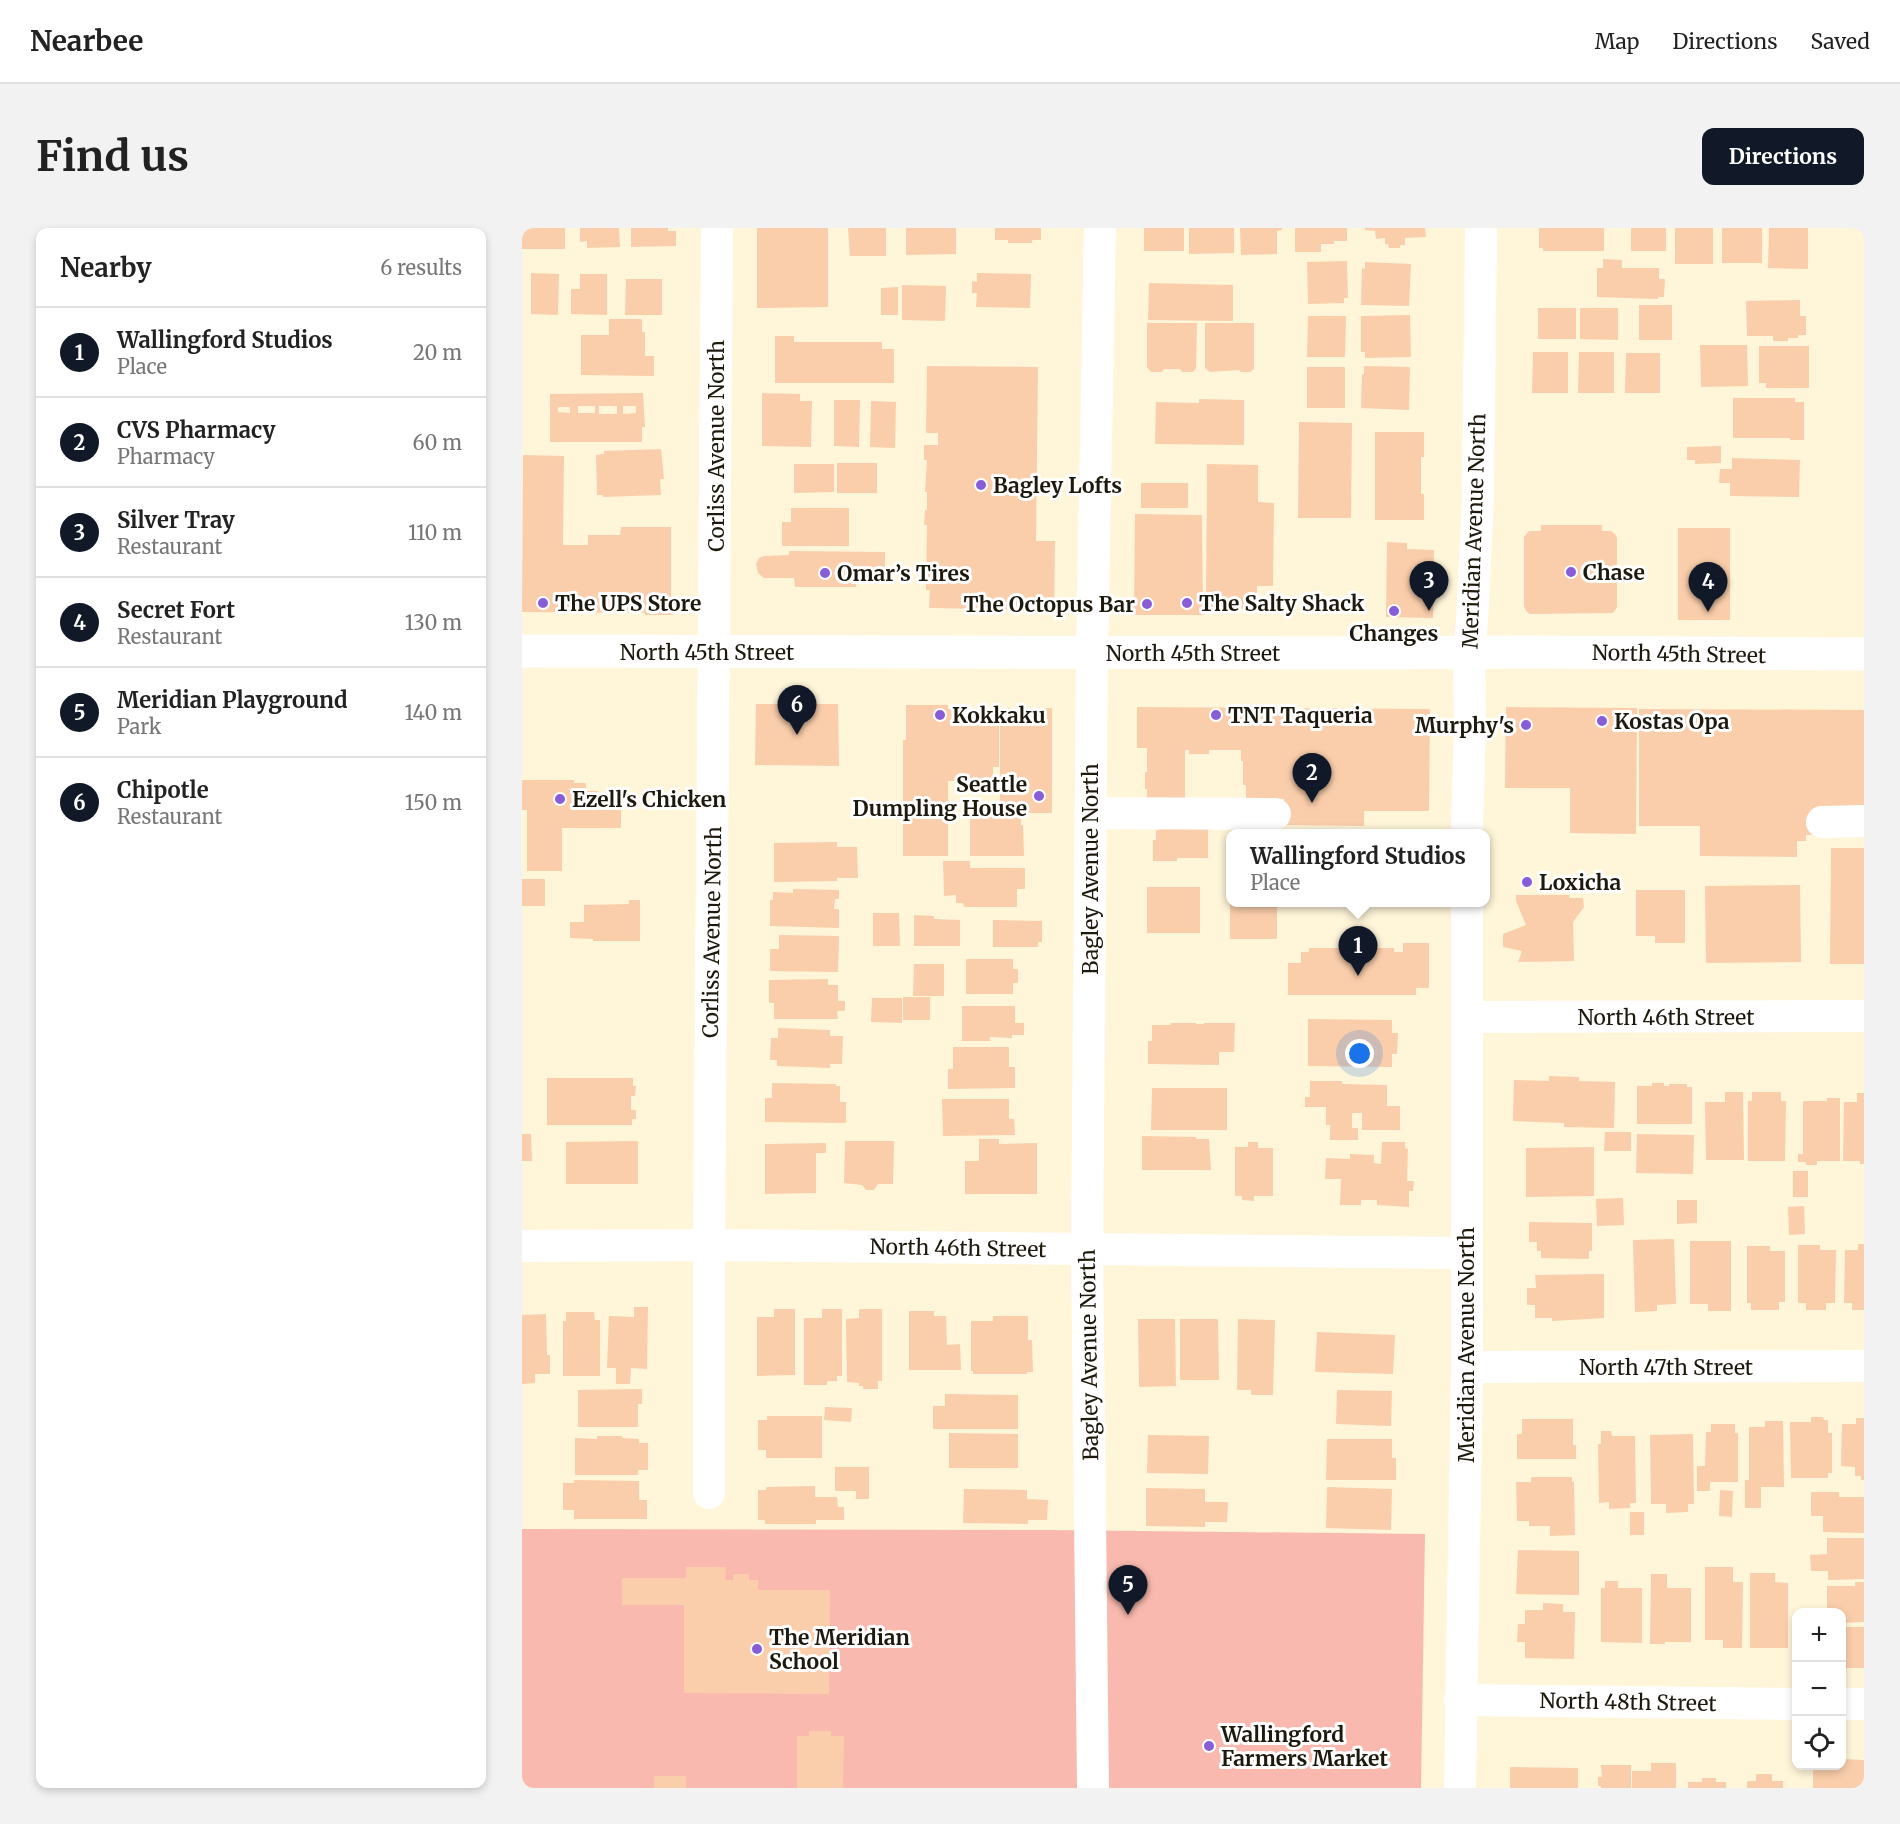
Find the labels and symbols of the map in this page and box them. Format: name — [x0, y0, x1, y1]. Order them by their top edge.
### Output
street label: Corliss Avenue North — [703, 340, 730, 552]
street label: Meridian Avenue North — [1456, 413, 1492, 649]
place label: Bagley Lofts — [993, 472, 1122, 499]
marker: Bagley Lofts — [974, 478, 988, 492]
place label: Chase — [1583, 559, 1645, 586]
place label: Omar’s Tires — [837, 560, 970, 587]
pin: 3 — [1410, 562, 1448, 611]
pin: 4 — [1688, 562, 1728, 612]
marker: Chase — [1564, 565, 1578, 579]
marker: Omar’s Tires — [818, 566, 832, 580]
place label: The UPS Store — [555, 590, 701, 617]
place label: The Salty Shack — [1199, 590, 1365, 617]
place label: The Octopus Bar — [963, 591, 1135, 618]
marker: The UPS Store — [536, 596, 550, 610]
marker: The Salty Shack — [1180, 596, 1194, 610]
marker: The Octopus Bar — [1140, 597, 1154, 611]
marker: Changes — [1387, 604, 1401, 618]
place label: Changes — [1350, 620, 1439, 647]
street label: North 45th Street — [620, 639, 794, 666]
street label: North 45th Street — [1592, 639, 1766, 669]
street label: North 45th Street — [1106, 640, 1280, 667]
pin: 6 — [778, 686, 816, 735]
place label: Kokkaku — [952, 702, 1046, 729]
place label: TNT Taqueria — [1228, 702, 1373, 729]
marker: Kokkaku — [933, 708, 947, 722]
marker: TNT Taqueria — [1209, 708, 1223, 722]
place label: Kostas Opa — [1614, 708, 1730, 735]
place label: Murphy's — [1415, 712, 1514, 739]
marker: Kostas Opa — [1595, 714, 1609, 728]
marker: Murphy's — [1519, 718, 1533, 732]
pin: 2 — [1292, 754, 1332, 803]
street label: Bagley Avenue North — [1077, 763, 1104, 975]
place label: Seattle Dumpling House — [852, 771, 1027, 822]
place label: Ezell's Chicken — [572, 786, 726, 813]
marker: Seattle Dumpling House — [1032, 789, 1046, 803]
marker: Ezell's Chicken — [553, 792, 567, 806]
street label: Corliss Avenue North — [697, 826, 727, 1038]
place label: Loxicha — [1539, 869, 1622, 896]
marker: Loxicha — [1520, 875, 1534, 889]
pin: 1 — [1338, 926, 1378, 976]
street label: North 46th Street — [1578, 1004, 1754, 1031]
your location — [1345, 1039, 1374, 1068]
street label: Meridian Avenue North — [1453, 1227, 1480, 1463]
street label: North 46th Street — [869, 1233, 1047, 1263]
street label: Bagley Avenue North — [1074, 1249, 1104, 1461]
street label: North 47th Street — [1579, 1354, 1753, 1381]
pin: 5 — [1108, 1566, 1148, 1615]
place label: The Meridian School — [769, 1624, 910, 1675]
marker: The Meridian School — [750, 1642, 764, 1656]
street label: North 48th Street — [1539, 1687, 1717, 1717]
place label: Wallingford Farmers Market — [1220, 1721, 1388, 1772]
marker: Wallingford Farmers Market — [1202, 1739, 1216, 1753]

